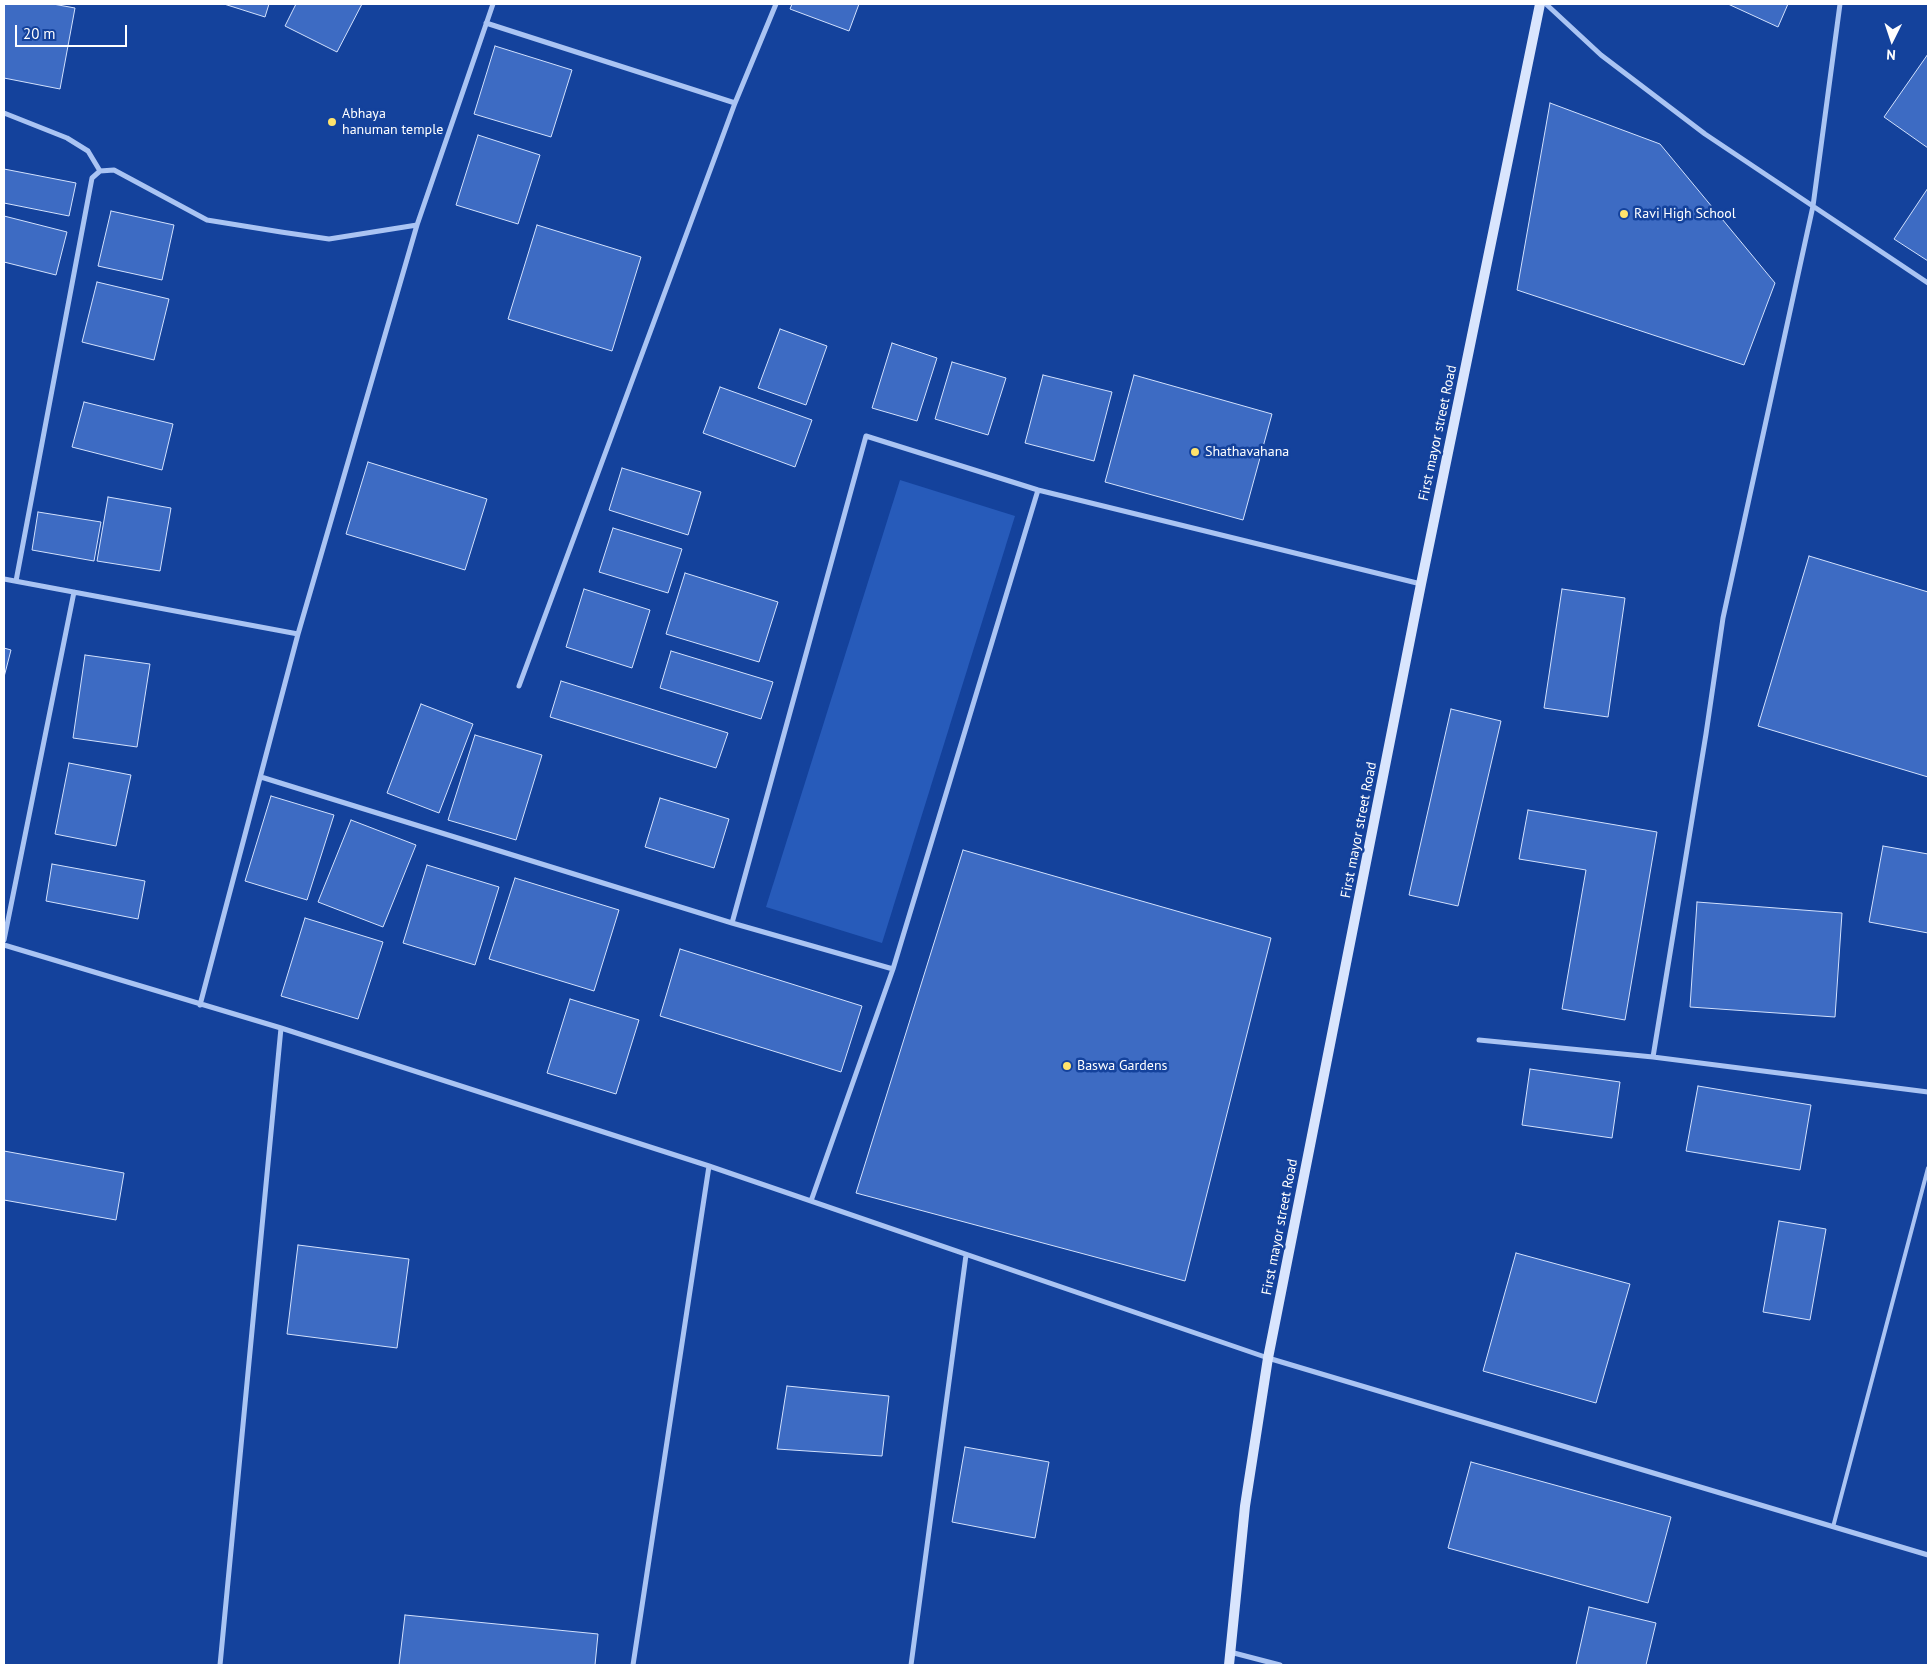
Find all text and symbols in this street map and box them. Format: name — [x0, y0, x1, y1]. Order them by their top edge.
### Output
scale bar — [18, 15, 130, 47]
north arrow — [1867, 15, 1917, 65]
text: 20 m — [23, 24, 56, 43]
text: N — [1886, 46, 1896, 64]
place label: Abhaya hanuman temple — [342, 106, 443, 138]
marker: Abhaya hanuman temple — [326, 116, 338, 128]
place label: Ravi High School — [1634, 206, 1736, 222]
marker: Ravi High School — [1618, 208, 1630, 220]
street label: First mayor street Road — [1415, 364, 1461, 502]
place label: Shathavahana — [1205, 444, 1289, 460]
marker: Shathavahana — [1189, 446, 1201, 458]
street label: First mayor street Road — [1338, 760, 1380, 900]
place label: Baswa Gardens — [1077, 1058, 1167, 1074]
marker: Baswa Gardens — [1061, 1060, 1073, 1072]
street label: First mayor street Road — [1259, 1157, 1301, 1297]

